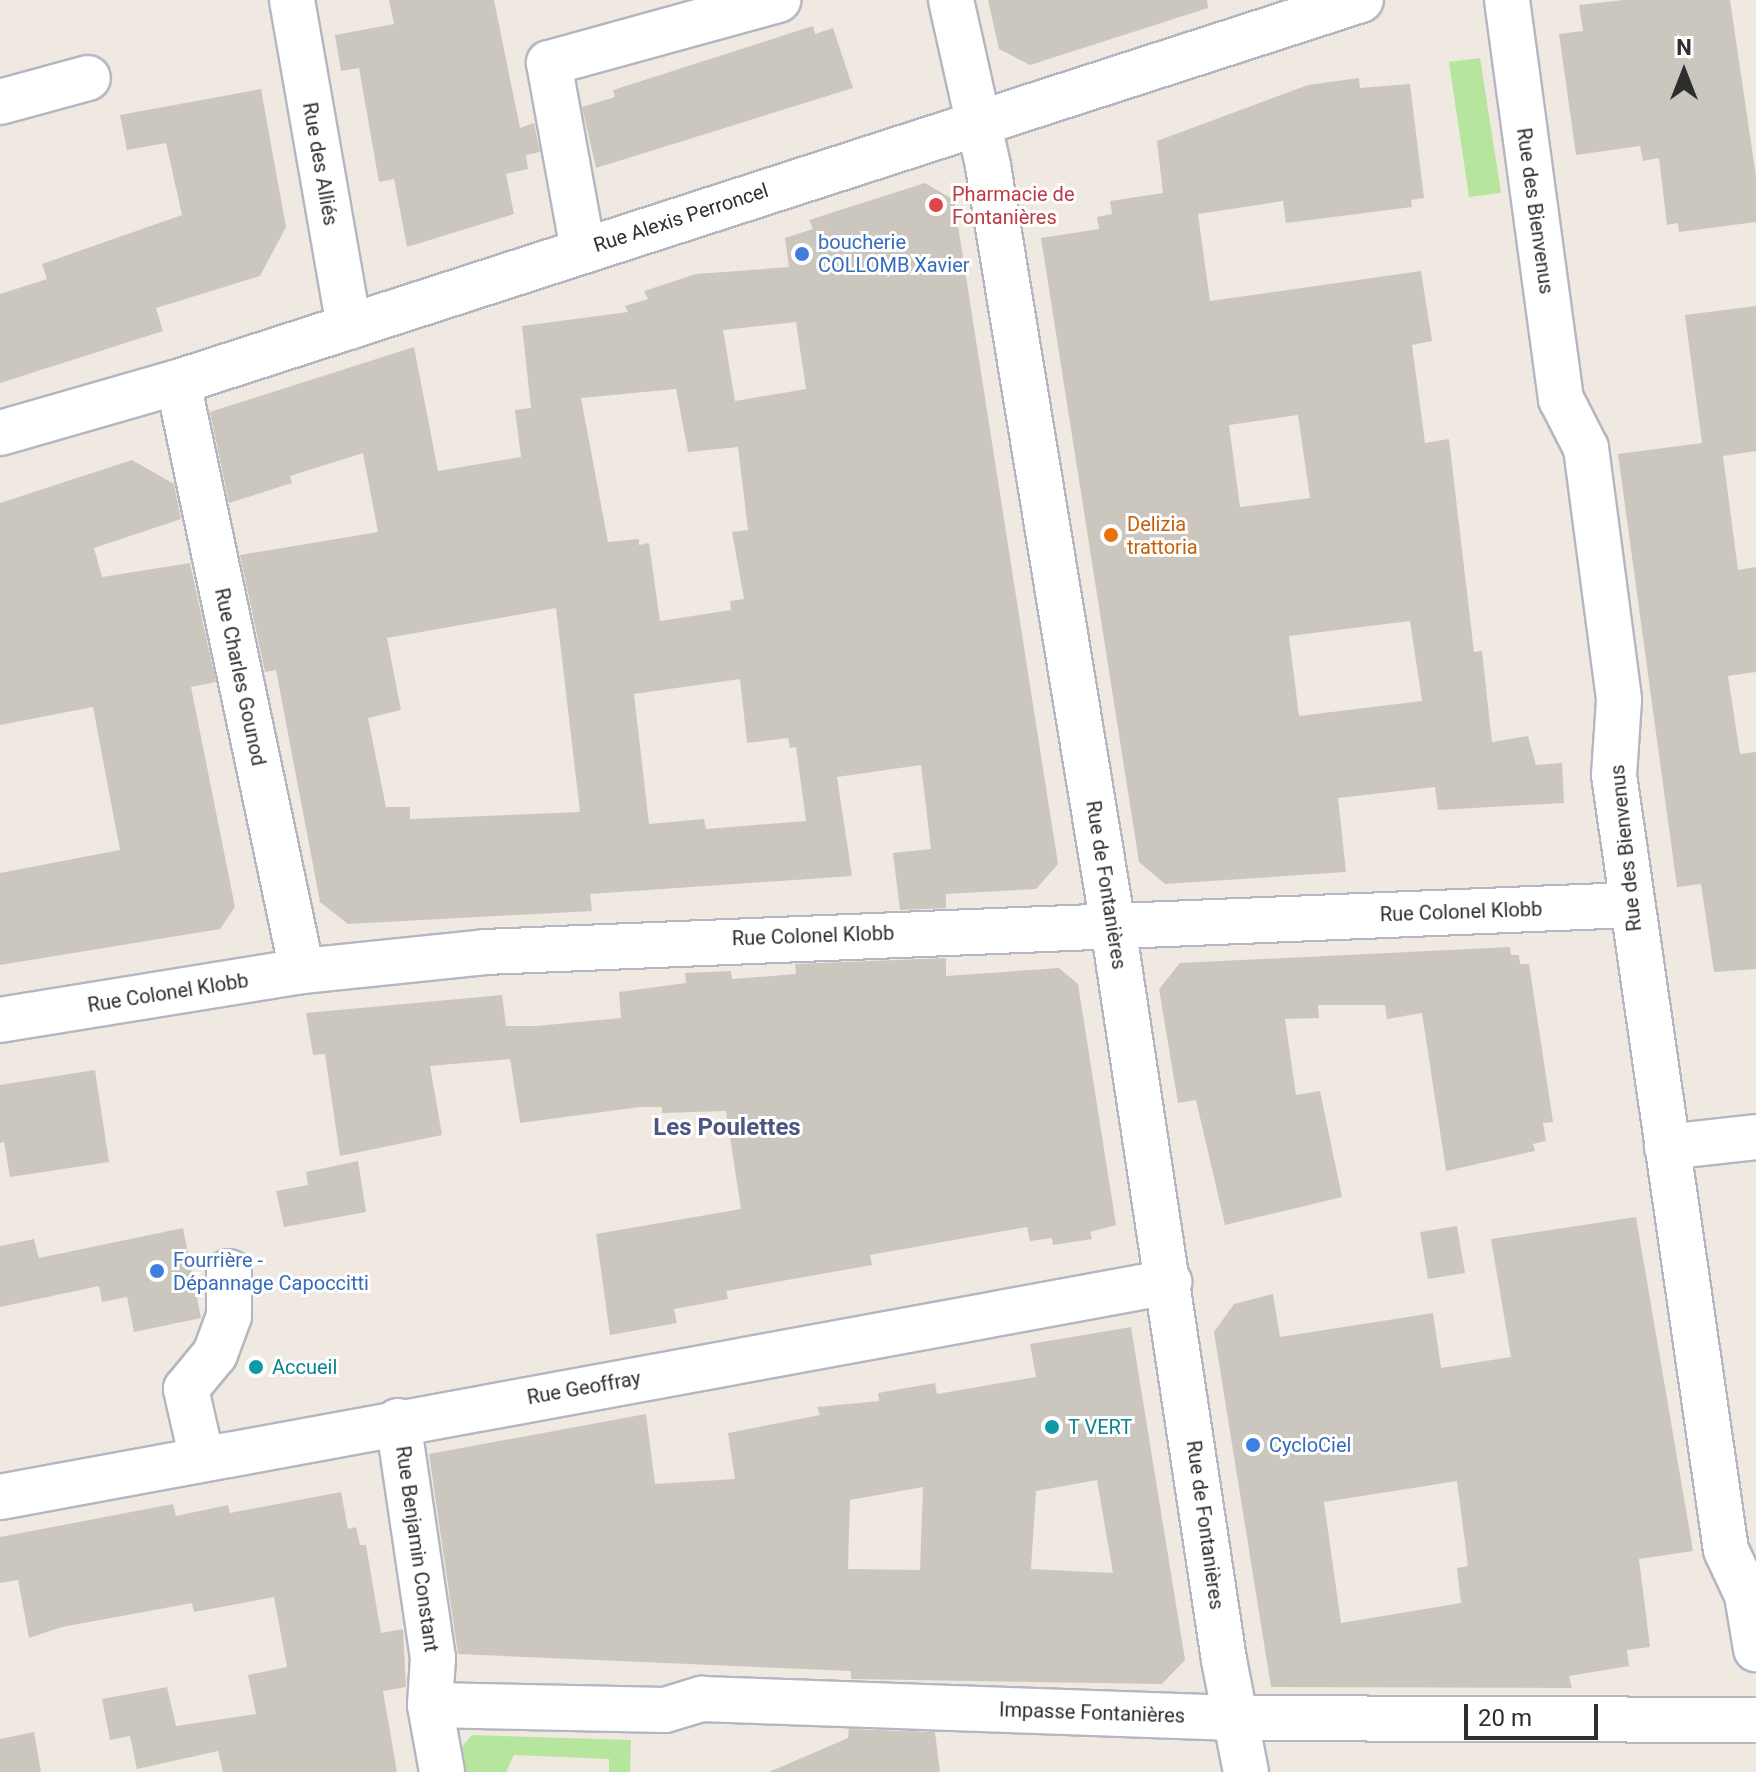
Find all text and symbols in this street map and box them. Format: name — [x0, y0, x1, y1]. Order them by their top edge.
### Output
north arrow — [1644, 32, 1724, 112]
text: N — [1676, 35, 1692, 60]
street label: Rue des Alliés — [297, 101, 343, 227]
street label: Rue des Bienvenus — [1511, 126, 1559, 296]
street label: Rue Alexis Perroncel — [591, 178, 771, 258]
place label: Pharmacie de Fontanières — [952, 182, 1074, 229]
marker: Pharmacie de Fontanières — [927, 196, 945, 214]
place label: boucherie COLLOMB Xavier — [818, 230, 970, 277]
marker: boucherie COLLOMB Xavier — [793, 245, 811, 263]
place label: Delizia trattoria — [1127, 512, 1198, 559]
marker: Delizia trattoria — [1102, 526, 1120, 544]
street label: Rue Charles Gounod — [209, 586, 271, 768]
street label: Rue des Bienvenus — [1605, 763, 1647, 933]
street label: Rue de Fontanières — [1081, 799, 1131, 971]
street label: Rue Colonel Klobb — [1379, 897, 1543, 927]
street label: Rue Colonel Klobb — [731, 921, 895, 951]
street label: Rue Colonel Klobb — [86, 968, 250, 1018]
district label: Les Poulettes — [653, 1114, 801, 1142]
place label: Fourrière - Dépannage Capoccitti — [173, 1248, 369, 1295]
marker: Fourrière - Dépannage Capoccitti — [148, 1262, 166, 1280]
place label: Accueil — [272, 1355, 337, 1379]
marker: Accueil — [247, 1358, 265, 1376]
street label: Rue Geoffray — [525, 1366, 643, 1410]
place label: T VERT — [1068, 1415, 1132, 1439]
marker: T VERT — [1043, 1418, 1061, 1436]
place label: CycloCiel — [1269, 1433, 1351, 1457]
marker: CycloCiel — [1244, 1436, 1262, 1454]
street label: Rue de Fontanières — [1181, 1439, 1229, 1611]
street label: Rue Benjamin Constant — [391, 1444, 443, 1654]
scale bar — [1468, 1688, 1602, 1738]
street label: Impasse Fontanières — [999, 1698, 1185, 1728]
text: 20 m — [1478, 1704, 1532, 1732]

